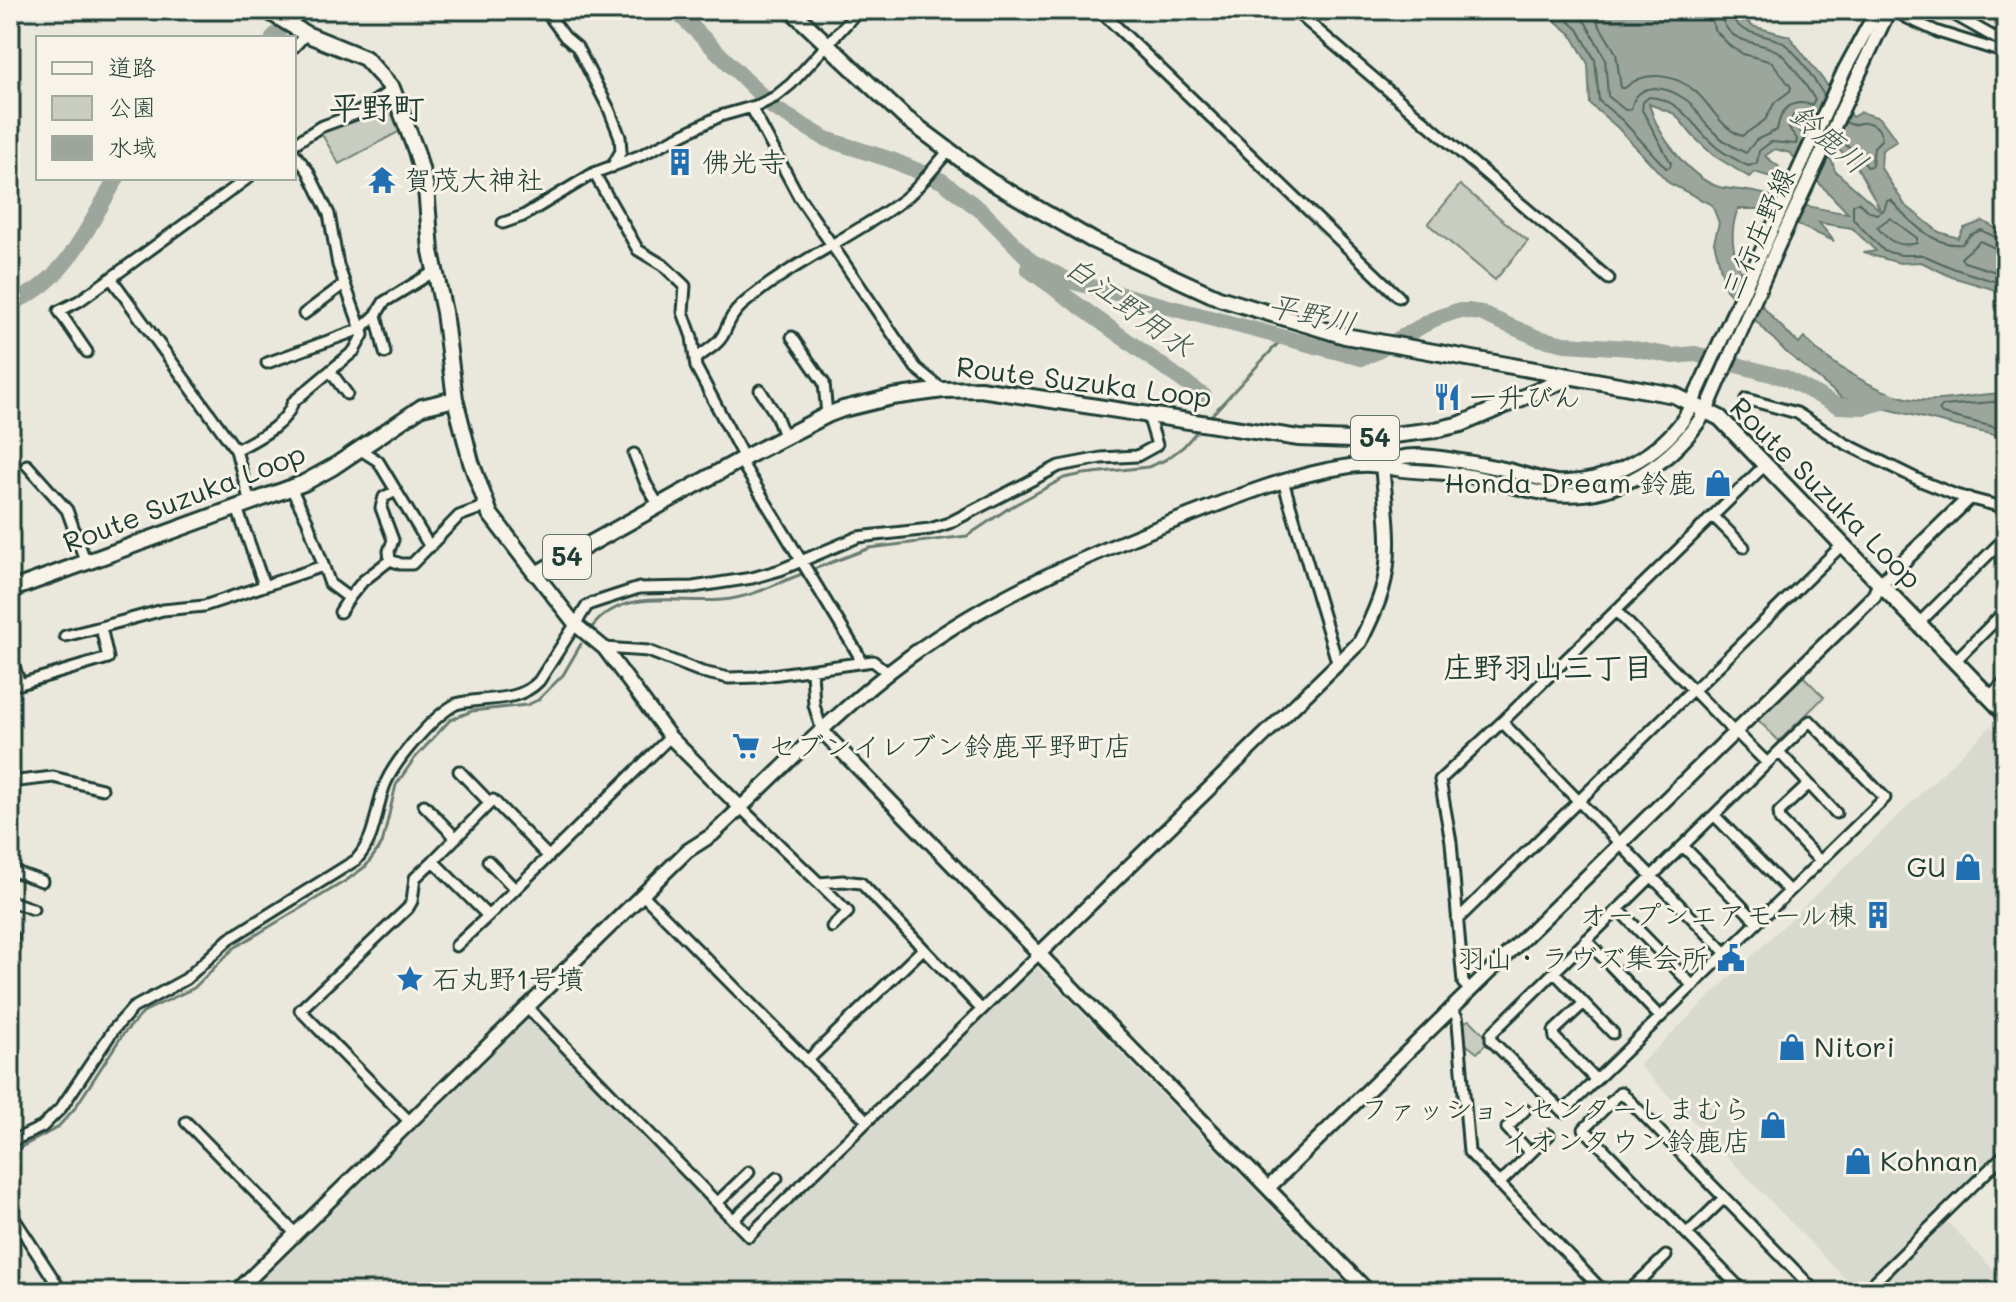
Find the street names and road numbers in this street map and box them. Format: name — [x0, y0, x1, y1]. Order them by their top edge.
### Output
street label: 三行庄野線 — [1712, 161, 1802, 304]
street label: Route Suzuka Loop — [954, 347, 1214, 415]
street label: Route Suzuka Loop — [1723, 389, 1930, 596]
road number: 54 — [1351, 416, 1399, 460]
street label: Route Suzuka Loop — [57, 434, 310, 560]
road number: 54 — [543, 535, 591, 579]

